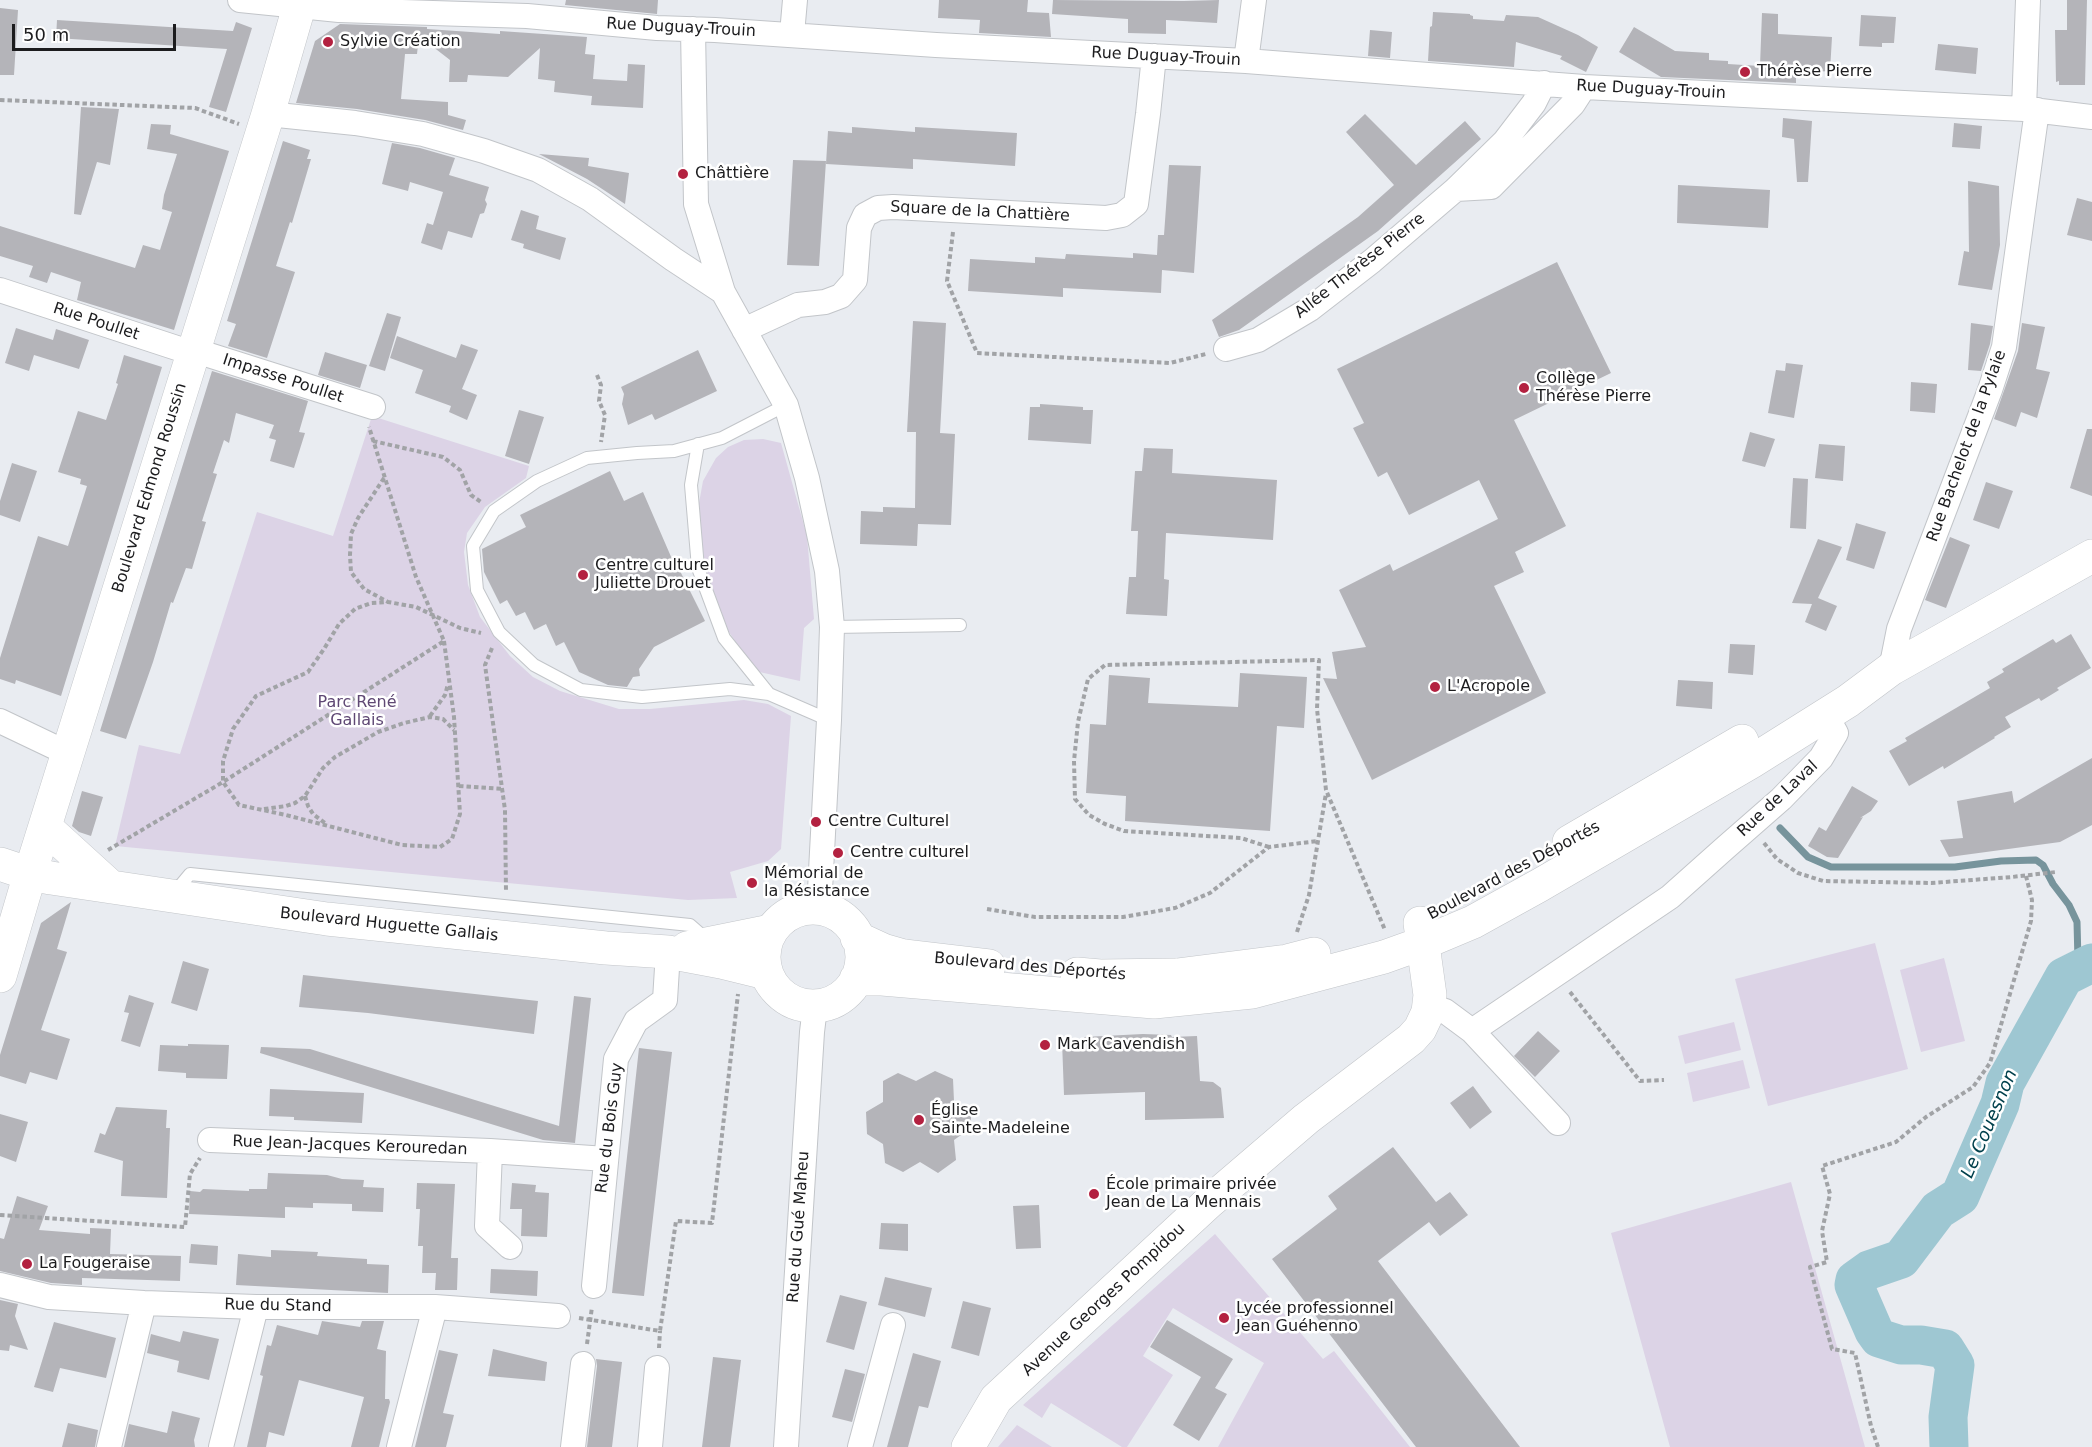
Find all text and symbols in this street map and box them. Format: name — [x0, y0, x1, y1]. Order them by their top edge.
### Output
scale bar — [15, 12, 178, 50]
street label: Rue Duguay-Trouin — [606, 14, 756, 42]
text: 50 m — [23, 24, 69, 45]
place label: Sylvie Création — [340, 32, 461, 52]
marker: Sylvie Création — [321, 35, 335, 49]
street label: Rue Duguay-Trouin — [1091, 43, 1241, 71]
place label: Thérèse Pierre — [1757, 62, 1872, 82]
marker: Thérèse Pierre — [1738, 65, 1752, 79]
street label: Rue Duguay-Trouin — [1576, 76, 1726, 104]
place label: Châttière — [695, 164, 769, 184]
marker: Châttière — [676, 167, 690, 181]
street label: Square de la Chattière — [890, 198, 1070, 226]
street label: Allée Thérèse Pierre — [1291, 209, 1429, 323]
street label: Rue Poullet — [50, 299, 142, 345]
street label: Rue Bachelot de la Pylaie — [1923, 347, 2011, 545]
street label: Impasse Poullet — [220, 350, 346, 408]
place label: Collège Thérèse Pierre — [1536, 369, 1651, 407]
street label: Boulevard Edmond Roussin — [109, 381, 191, 595]
marker: Collège Thérèse Pierre — [1517, 381, 1531, 395]
place label: Centre culturel Juliette Drouet — [595, 556, 714, 594]
marker: Centre culturel Juliette Drouet — [576, 568, 590, 582]
place label: L'Acropole — [1447, 677, 1530, 697]
marker: L'Acropole — [1428, 680, 1442, 694]
park label: Parc René Gallais — [317, 693, 397, 731]
street label: Rue de Laval — [1734, 757, 1822, 841]
place label: Centre Culturel — [828, 812, 949, 832]
marker: Centre Culturel — [809, 815, 823, 829]
street label: Boulevard des Déportés — [1424, 817, 1604, 925]
place label: Centre culturel — [850, 843, 969, 863]
marker: Centre culturel — [831, 846, 845, 860]
place label: Mémorial de la Résistance — [764, 864, 870, 902]
marker: Mémorial de la Résistance — [745, 876, 759, 890]
street label: Boulevard Huguette Gallais — [279, 904, 499, 946]
street label: Boulevard des Déportés — [933, 949, 1127, 985]
place label: Mark Cavendish — [1057, 1035, 1185, 1055]
marker: Mark Cavendish — [1038, 1038, 1052, 1052]
street label: Rue du Bois Guy — [592, 1062, 628, 1194]
water label: Le Couesnon — [1957, 1066, 2023, 1182]
place label: Église Sainte-Madeleine — [931, 1101, 1070, 1139]
marker: Église Sainte-Madeleine — [912, 1113, 926, 1127]
street label: Rue Jean-Jacques Kerouredan — [232, 1132, 468, 1160]
street label: Rue du Gué Maheu — [784, 1150, 814, 1304]
place label: École primaire privée Jean de La Mennais — [1106, 1175, 1277, 1213]
marker: École primaire privée Jean de La Mennais — [1087, 1187, 1101, 1201]
street label: Avenue Georges Pompidou — [1019, 1220, 1189, 1380]
place label: La Fougeraise — [39, 1254, 150, 1274]
marker: La Fougeraise — [20, 1257, 34, 1271]
street label: Rue du Stand — [224, 1295, 332, 1317]
place label: Lycée professionnel Jean Guéhenno — [1236, 1299, 1394, 1337]
marker: Lycée professionnel Jean Guéhenno — [1217, 1311, 1231, 1325]

